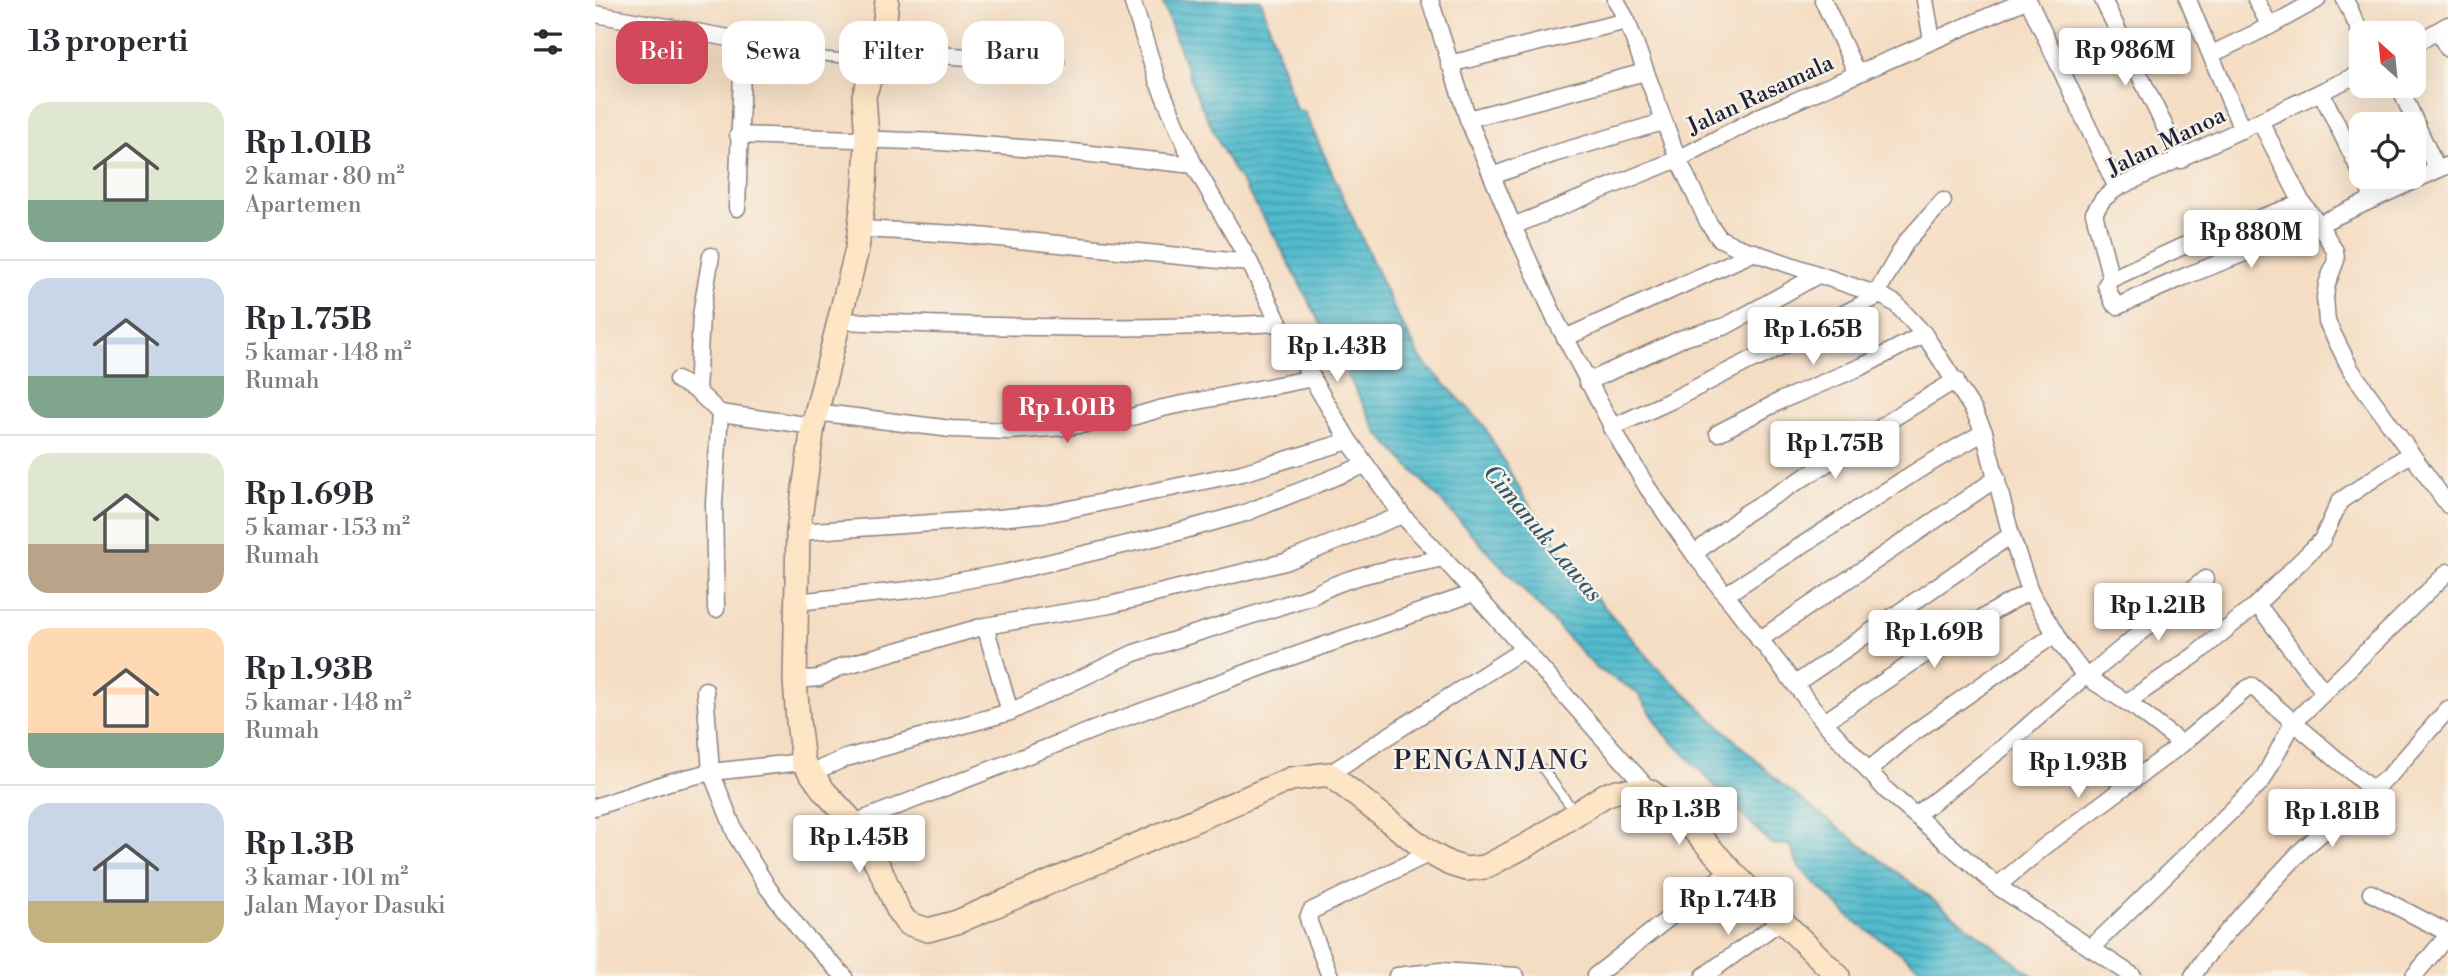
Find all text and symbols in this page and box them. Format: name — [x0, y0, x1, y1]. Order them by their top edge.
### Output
chip: Beli — [616, 21, 708, 84]
chip: Sewa — [722, 21, 825, 84]
chip: Filter — [839, 21, 948, 84]
chip: Baru — [962, 21, 1064, 84]
north arrow — [2349, 21, 2425, 98]
map controls — [2349, 21, 2426, 189]
text: 13 properti — [28, 23, 188, 61]
icon: filters — [529, 23, 567, 61]
pin: Rp 986M — [2060, 28, 2190, 88]
text: Rp 986M — [2075, 37, 2175, 65]
street label: Jalan Rasamala — [1682, 49, 1838, 141]
street label: Jalan Manoa — [2102, 101, 2231, 183]
button: locate — [2349, 112, 2426, 189]
text: Rp 1.01B — [245, 125, 372, 163]
icon: home — [84, 130, 168, 214]
text: 2 kamar · 80 m² — [245, 163, 405, 191]
text: Apartemen — [245, 191, 361, 219]
pin: Rp 880M — [2186, 210, 2316, 270]
text: Rp 880M — [2200, 219, 2302, 247]
text: Rp 1.75B — [245, 301, 372, 339]
icon: home — [84, 306, 168, 390]
pin: Rp 1.65B — [1741, 308, 1885, 367]
text: Rp 1.65B — [1764, 316, 1862, 344]
pin: Rp 1.43B — [1265, 324, 1409, 384]
text: Rp 1.43B — [1287, 333, 1387, 361]
text: 5 kamar · 148 m² — [245, 339, 412, 367]
text: Rumah — [245, 367, 320, 395]
pin: Rp 1.01B — [995, 386, 1139, 445]
text: Rp 1.01B — [1018, 394, 1116, 422]
pin: Rp 1.75B — [1763, 421, 1907, 481]
text: Rp 1.75B — [1786, 430, 1884, 458]
water label: Cimanuk Lawas — [1476, 459, 1608, 608]
text: Rp 1.69B — [245, 476, 374, 514]
icon: home — [84, 481, 168, 565]
text: 5 kamar · 153 m² — [245, 514, 410, 542]
text: Rumah — [245, 542, 320, 570]
pin: Rp 1.21B — [2086, 584, 2230, 643]
text: Rp 1.21B — [2110, 592, 2206, 620]
pin: Rp 1.69B — [1862, 610, 2006, 670]
text: Rp 1.69B — [1884, 619, 1984, 647]
text: Rp 1.93B — [245, 651, 373, 689]
icon: home — [84, 656, 168, 740]
text: 5 kamar · 148 m² — [245, 689, 412, 717]
text: Rumah — [245, 717, 320, 745]
pin: Rp 1.93B — [2006, 740, 2150, 800]
district label: PENGANJANG — [1394, 745, 1590, 777]
text: Rp 1.93B — [2029, 749, 2127, 777]
pin: Rp 1.3B — [1614, 788, 1744, 847]
pin: Rp 1.81B — [2260, 790, 2404, 849]
text: Rp 1.3B — [1637, 796, 1721, 824]
text: Rp 1.81B — [2284, 798, 2380, 826]
pin: Rp 1.45B — [787, 816, 931, 875]
text: Rp 1.45B — [809, 824, 909, 852]
text: Rp 1.3B — [245, 826, 355, 864]
icon: home — [84, 831, 168, 915]
text: 3 kamar · 101 m² — [245, 864, 408, 892]
pin: Rp 1.74B — [1656, 878, 1800, 937]
text: Rp 1.74B — [1679, 886, 1777, 914]
text: Jalan Mayor Dasuki — [245, 892, 446, 920]

